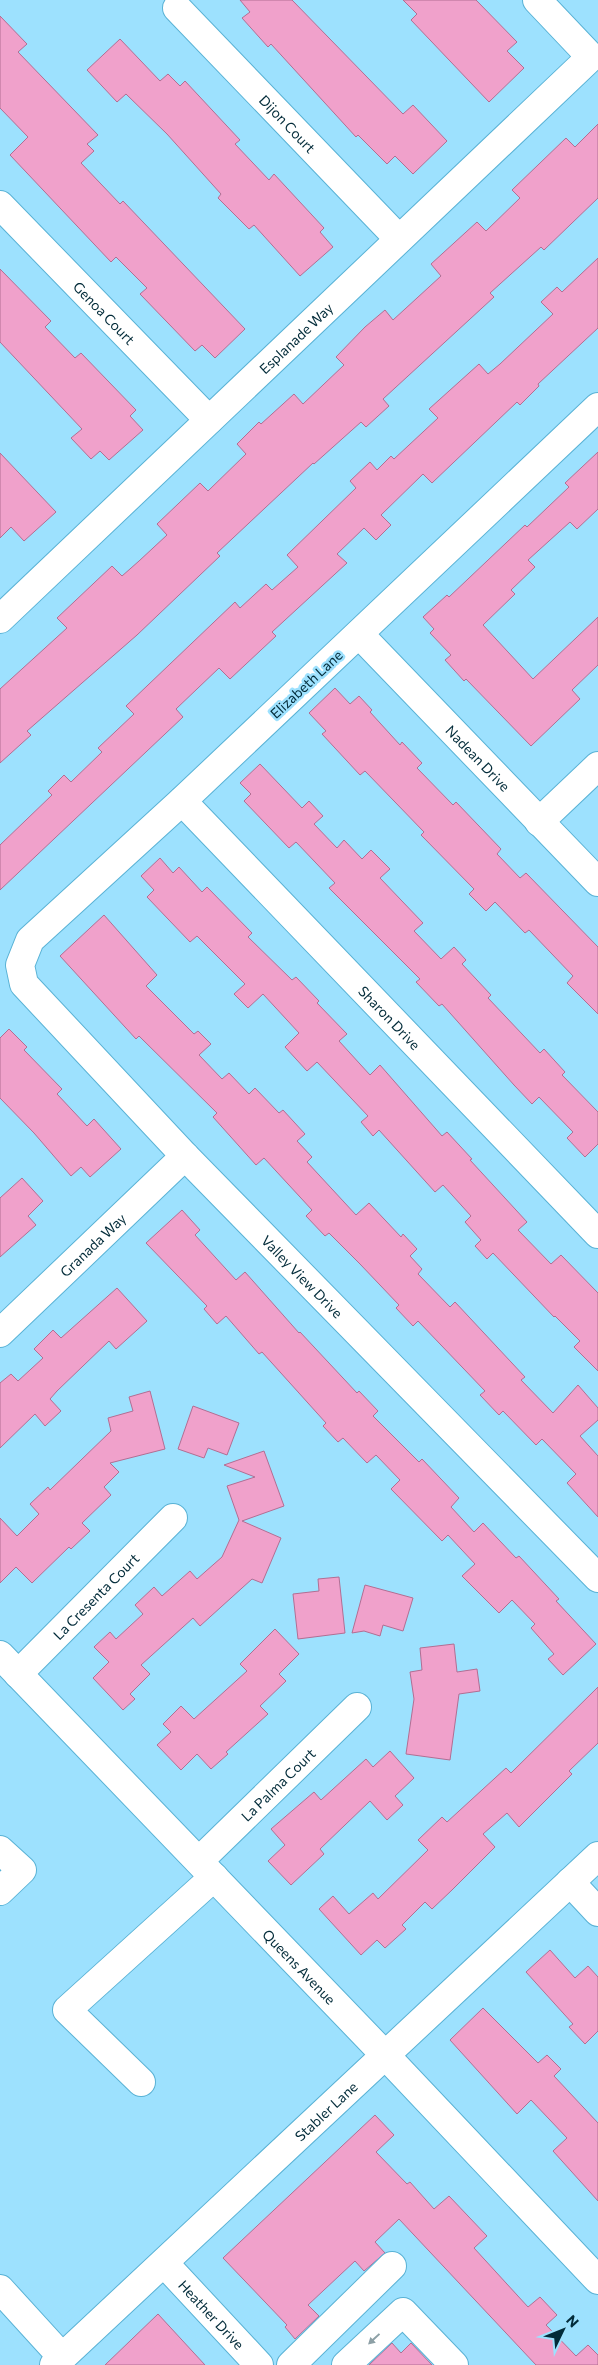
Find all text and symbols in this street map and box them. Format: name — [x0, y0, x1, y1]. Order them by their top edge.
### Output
street label: Dijon Court — [256, 91, 320, 156]
street label: Genoa Court — [70, 278, 139, 348]
street label: Esplanade Way — [255, 299, 336, 377]
street label: Elizabeth Lane — [266, 646, 346, 722]
street label: Nadean Drive — [443, 721, 514, 794]
street label: Sharon Drive — [355, 982, 424, 1053]
street label: Granada Way — [56, 1209, 129, 1280]
street label: Valley View Drive — [259, 1231, 347, 1321]
street label: La Cresenta Court — [49, 1549, 142, 1643]
street label: La Palma Court — [237, 1744, 319, 1824]
street label: Queens Avenue — [260, 1925, 340, 2007]
street label: Stabler Lane — [291, 2077, 360, 2144]
street label: Heather Drive — [175, 2276, 248, 2352]
north arrow — [538, 2305, 588, 2355]
text: N — [563, 2311, 583, 2330]
one-way arrow — [369, 2333, 381, 2345]

